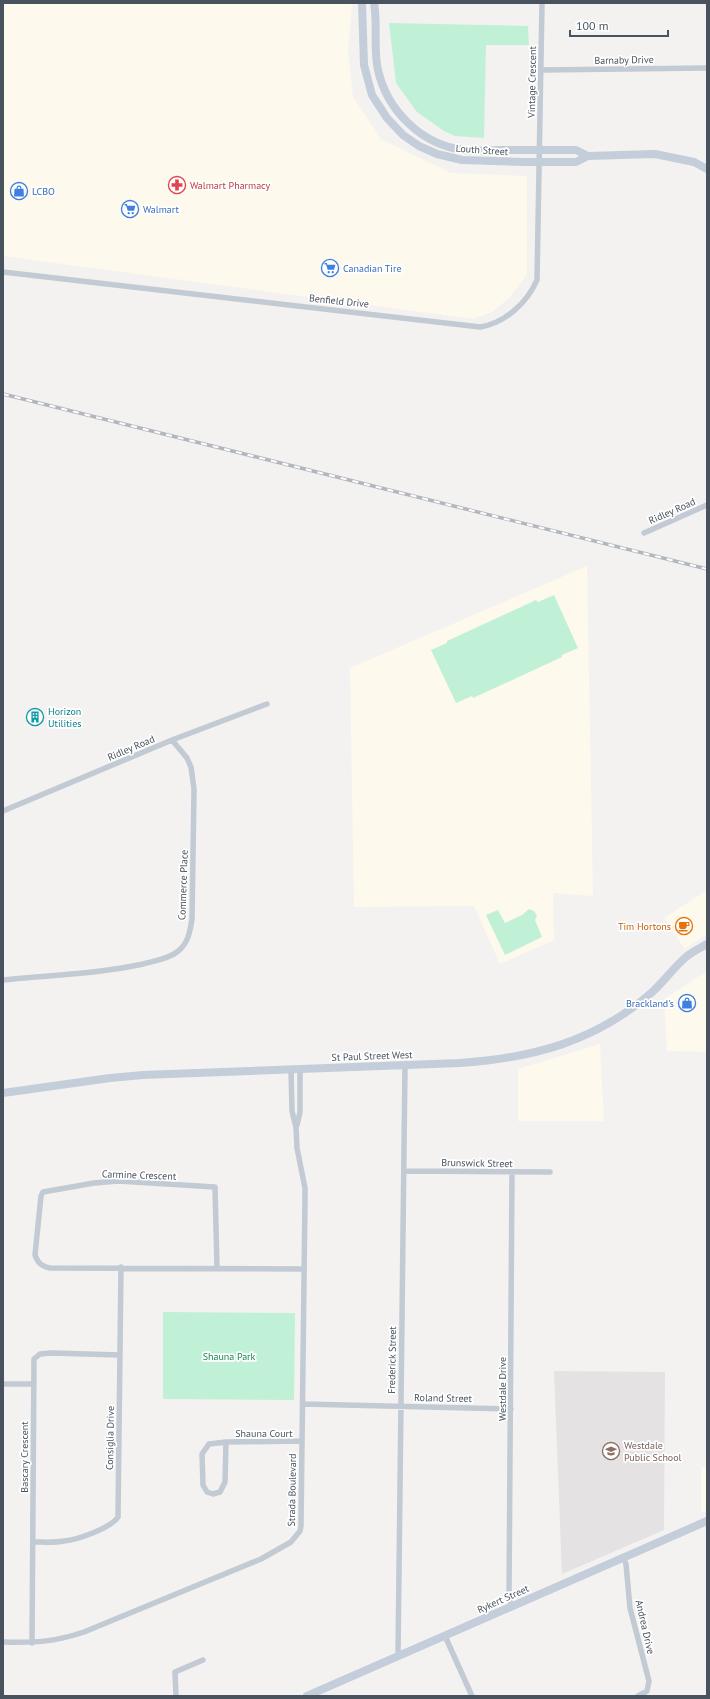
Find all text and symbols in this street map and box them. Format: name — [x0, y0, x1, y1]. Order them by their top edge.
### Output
scale bar — [570, 12, 668, 38]
text: 100 m — [576, 18, 609, 33]
street label: Vintage Crescent — [525, 45, 539, 119]
street label: Barnaby Drive — [594, 53, 654, 67]
street label: Louth Street — [455, 142, 509, 158]
pharmacy icon: Walmart Pharmacy — [167, 175, 187, 195]
place label: Walmart Pharmacy — [190, 179, 270, 192]
shop icon: LCBO — [9, 181, 29, 201]
place label: LCBO — [32, 185, 55, 198]
supermarket icon: Walmart — [120, 199, 140, 219]
place label: Walmart — [143, 203, 180, 216]
supermarket icon: Canadian Tire — [320, 258, 340, 278]
place label: Canadian Tire — [343, 262, 402, 275]
street label: Benfield Drive — [308, 291, 370, 311]
street label: Ridley Road — [647, 495, 697, 527]
place label: Horizon Utilities — [48, 705, 82, 730]
building icon: Horizon Utilities — [25, 707, 45, 727]
street label: Ridley Road — [105, 732, 157, 764]
street label: Commerce Place — [175, 850, 191, 920]
cafe icon: Tim Hortons — [674, 916, 694, 936]
place label: Tim Hortons — [618, 920, 671, 933]
shop icon: Brackland's — [677, 993, 697, 1013]
place label: Brackland's — [626, 997, 674, 1010]
street label: St Paul Street West — [331, 1048, 413, 1064]
street label: Brunswick Street — [441, 1156, 513, 1170]
street label: Carmine Crescent — [102, 1167, 177, 1183]
street label: Frederick Street — [385, 1326, 399, 1394]
park label: Shauna Park — [203, 1350, 256, 1363]
street label: Westdale Drive — [496, 1357, 509, 1421]
street label: Roland Street — [414, 1391, 473, 1405]
street label: Consiglia Drive — [103, 1406, 117, 1470]
street label: Bascary Crescent — [18, 1421, 31, 1493]
street label: Shauna Court — [235, 1427, 293, 1440]
place label: Westdale Public School — [624, 1439, 682, 1464]
school or university icon: Westdale Public School — [601, 1441, 621, 1461]
street label: Strada Boulevard — [285, 1453, 299, 1527]
street label: Rykert Street — [475, 1582, 531, 1616]
street label: Andrea Drive — [632, 1599, 658, 1655]

